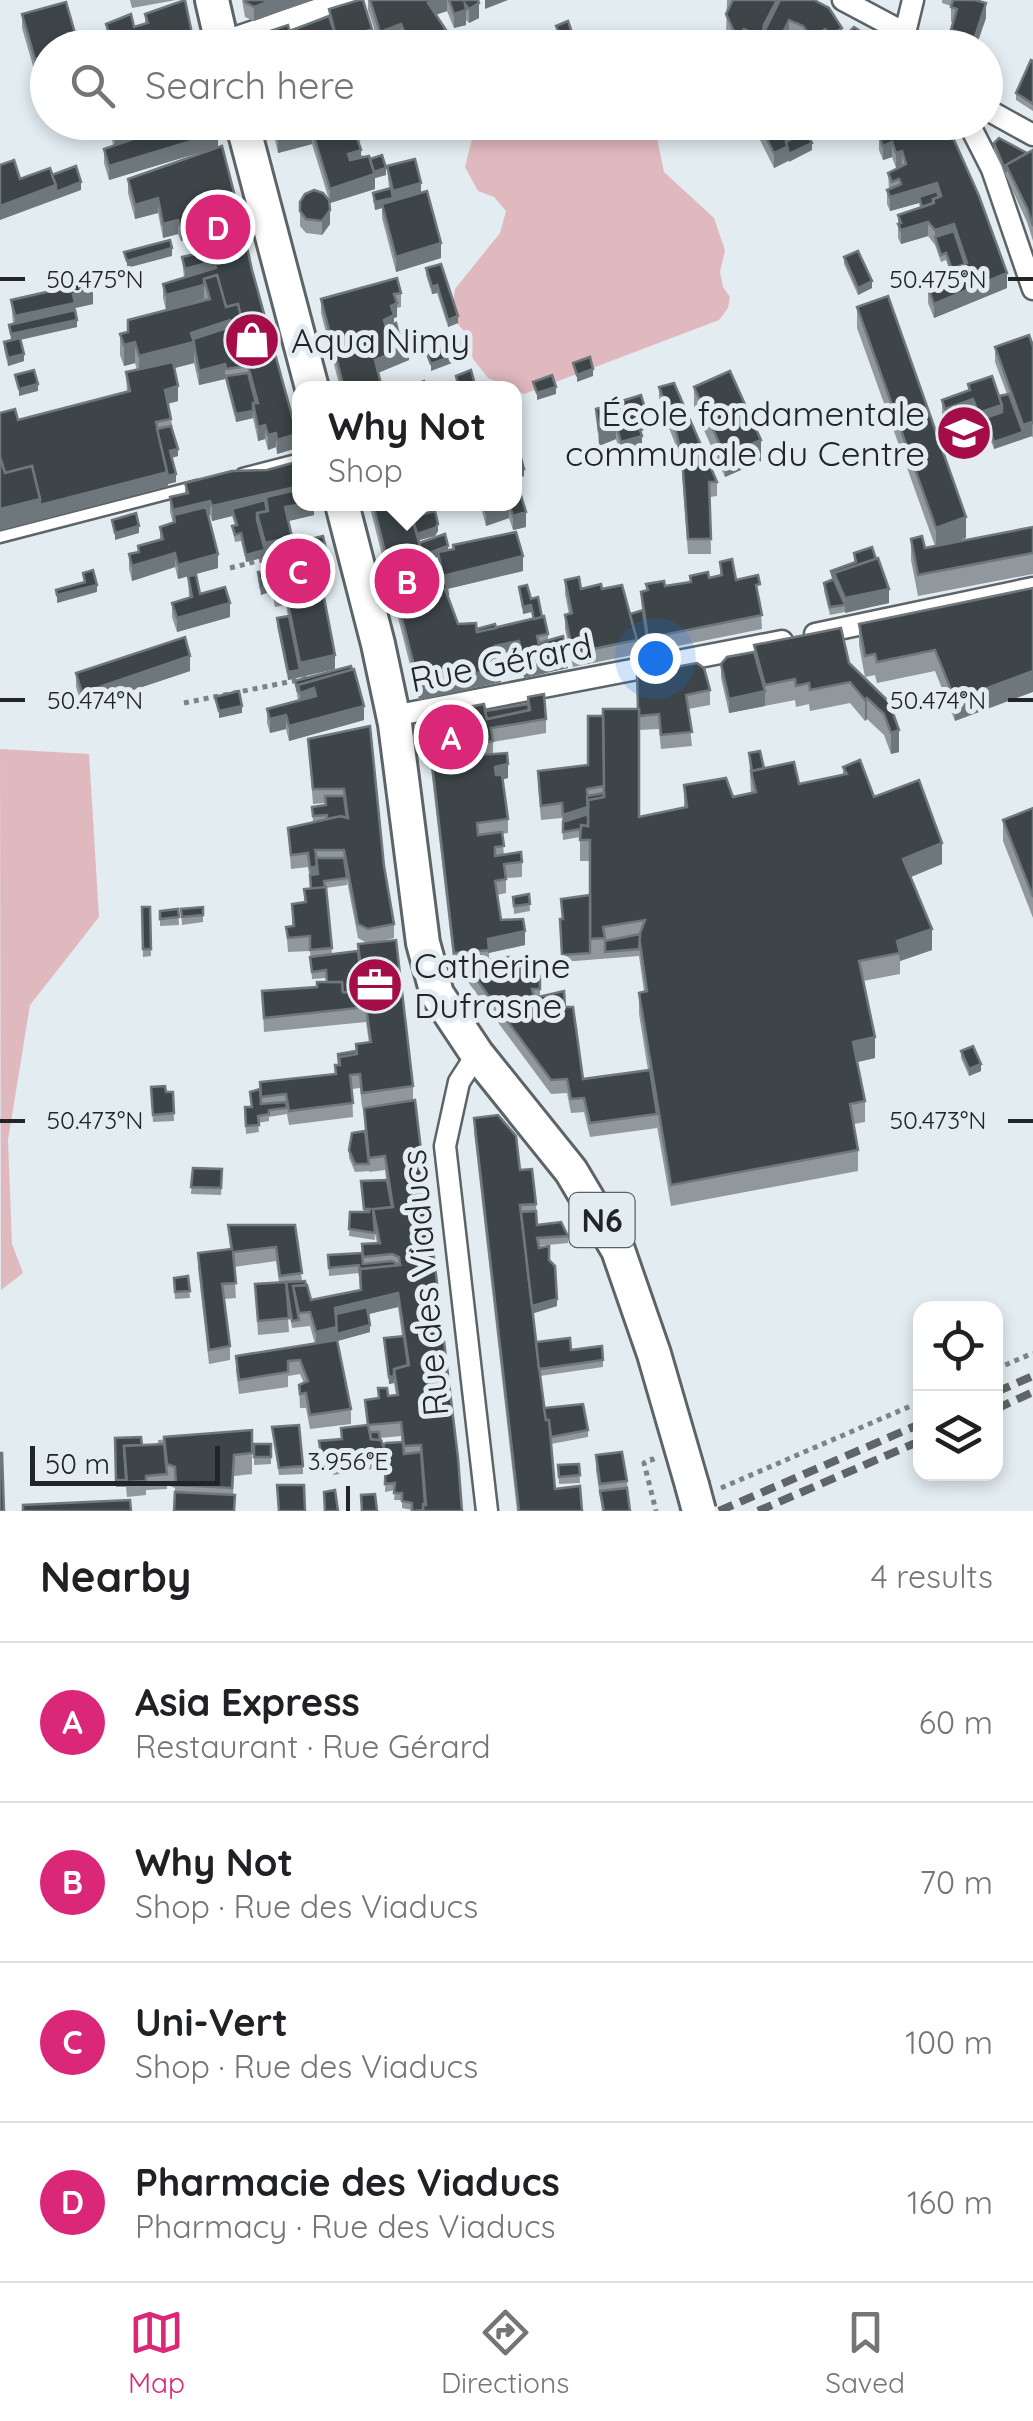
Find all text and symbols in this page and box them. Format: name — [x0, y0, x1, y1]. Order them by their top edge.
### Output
search box — [30, 30, 1003, 140]
icon: search — [65, 58, 120, 113]
text: Search here — [145, 61, 355, 109]
pin: D — [186, 190, 250, 264]
text: 50.475°N — [46, 263, 144, 294]
text: 50.475°N — [889, 263, 987, 294]
shop icon: Aqua Nimy — [222, 310, 282, 370]
place label: Aqua Nimy — [291, 318, 470, 362]
popup — [292, 381, 522, 511]
place label: École fondamentale communale du Centre — [565, 391, 925, 475]
text: Why Not — [328, 402, 486, 450]
school or university icon: École fondamentale communale du Centre — [934, 403, 994, 463]
text: Shop — [328, 450, 403, 490]
pin: C — [266, 534, 330, 608]
pin: B — [374, 544, 440, 618]
street label: Rue Gérard — [406, 623, 596, 701]
your location — [630, 633, 681, 684]
text: 50.474°N — [47, 684, 143, 715]
text: 50.474°N — [890, 684, 986, 715]
pin: A — [418, 700, 484, 774]
place label: Catherine Dufrasne — [414, 943, 571, 1027]
office icon: Catherine Dufrasne — [345, 955, 405, 1015]
text: 50.473°N — [46, 1104, 144, 1135]
text: 50.473°N — [889, 1104, 987, 1135]
street label: Rue des Viaducs — [390, 1148, 458, 1418]
road number: N6 — [570, 1193, 634, 1247]
map controls — [913, 1301, 1003, 1481]
button: locate — [913, 1301, 1003, 1391]
button: layers — [913, 1391, 1003, 1481]
scale bar — [30, 1441, 220, 1486]
text: 3.956°E — [307, 1445, 389, 1476]
text: 50 m — [45, 1446, 110, 1481]
text: Nearby — [40, 1550, 191, 1603]
text: 4 results — [871, 1556, 993, 1596]
text: Asia Express — [135, 1678, 360, 1726]
text: A — [62, 1702, 83, 1742]
text: 60 m — [919, 1702, 993, 1742]
text: Restaurant · Rue Gérard — [135, 1726, 491, 1766]
text: Why Not — [135, 1838, 293, 1886]
text: B — [62, 1862, 83, 1902]
text: 70 m — [920, 1862, 993, 1902]
text: Shop · Rue des Viaducs — [135, 1886, 478, 1926]
text: Uni-Vert — [135, 1998, 288, 2046]
text: C — [62, 2022, 83, 2062]
text: 100 m — [905, 2022, 993, 2062]
text: Shop · Rue des Viaducs — [135, 2046, 478, 2086]
text: Pharmacie des Viaducs — [135, 2158, 560, 2206]
text: D — [61, 2182, 84, 2222]
text: 160 m — [907, 2182, 993, 2222]
text: Pharmacy · Rue des Viaducs — [135, 2206, 556, 2246]
tab: Map — [128, 2305, 185, 2400]
tab: Directions — [441, 2305, 569, 2400]
tab: Saved — [825, 2305, 905, 2400]

